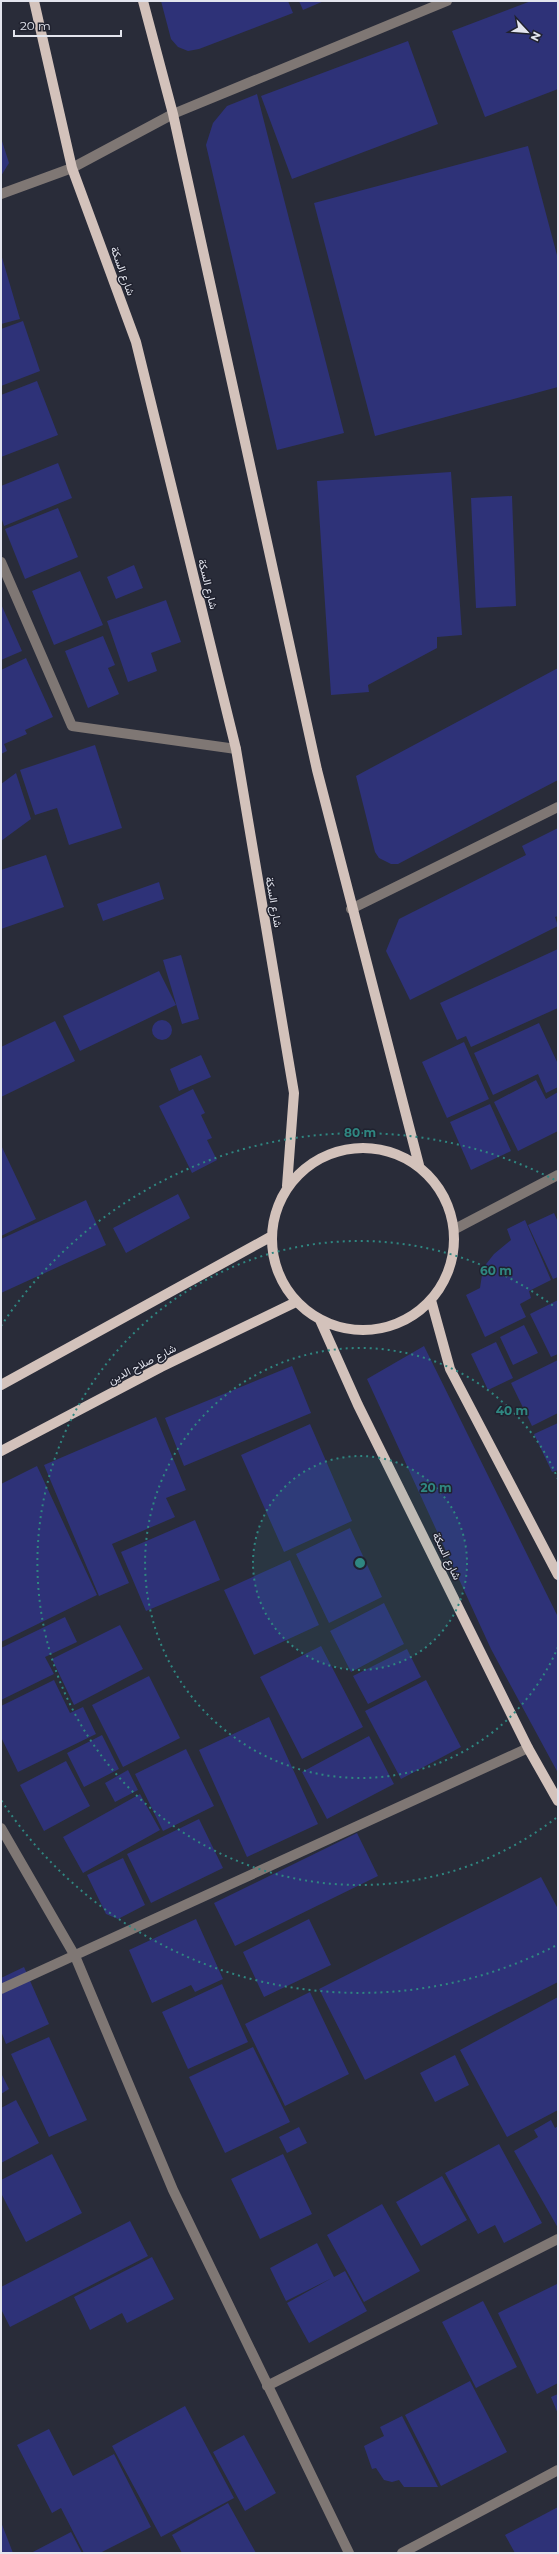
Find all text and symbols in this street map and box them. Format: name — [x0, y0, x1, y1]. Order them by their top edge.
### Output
scale bar — [14, 12, 121, 38]
north arrow — [507, 12, 547, 52]
text: 20 m — [20, 18, 51, 33]
text: N — [528, 29, 544, 43]
street label: شارع السكة — [107, 244, 138, 298]
street label: شارع السكة — [194, 557, 221, 611]
street label: شارع السكة — [262, 876, 285, 929]
text: 80 m — [344, 1125, 376, 1140]
text: 60 m — [480, 1263, 512, 1278]
street label: شارع صلاح الدين — [106, 1341, 179, 1388]
text: 40 m — [496, 1403, 528, 1418]
text: 20 m — [420, 1480, 452, 1495]
street label: شارع السكة — [429, 1530, 465, 1583]
centre of rings — [353, 1556, 367, 1570]

